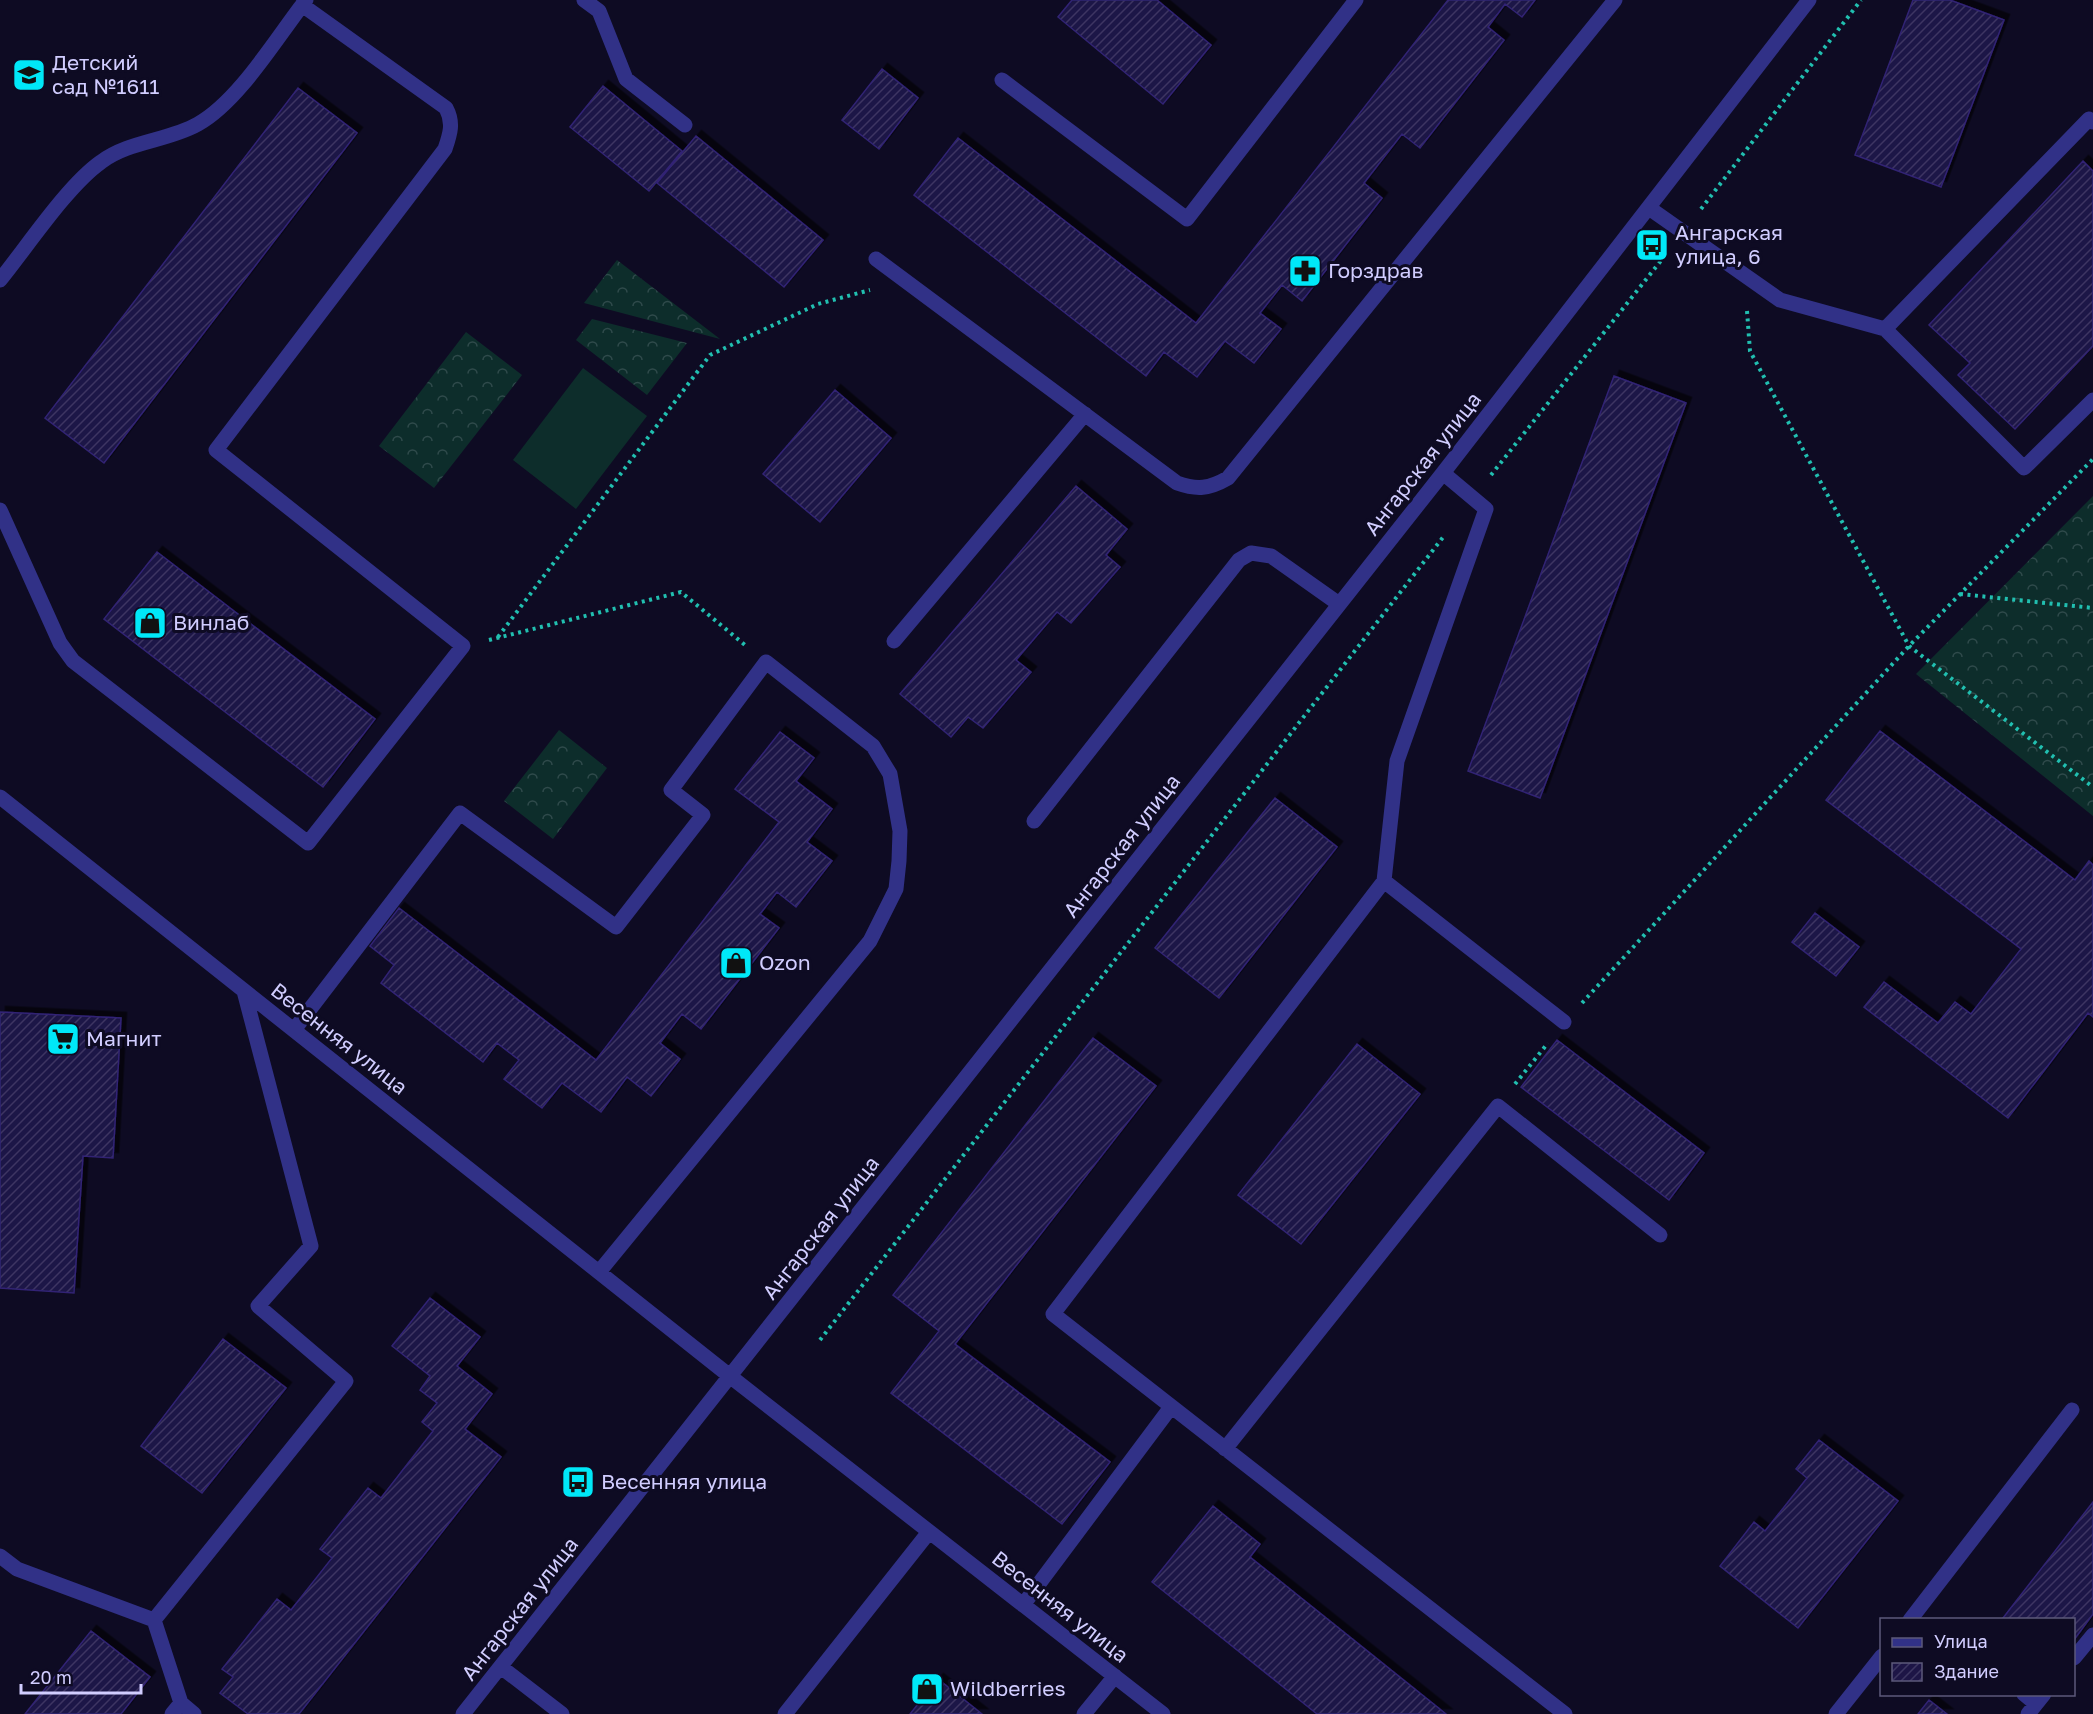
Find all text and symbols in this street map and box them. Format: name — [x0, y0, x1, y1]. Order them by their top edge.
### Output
place label: Детский сад №1611 — [52, 49, 160, 99]
school or university icon: Детский сад №1611 — [11, 57, 47, 93]
place label: Ангарская улица, 6 — [1675, 219, 1783, 269]
bus stop icon: Ангарская улица, 6 — [1634, 227, 1670, 263]
pharmacy icon: Горздрав — [1287, 253, 1323, 289]
place label: Горздрав — [1328, 257, 1423, 283]
street label: Ангарская улица — [1358, 386, 1486, 540]
shop icon: Винлаб — [132, 605, 168, 641]
place label: Винлаб — [173, 609, 249, 635]
street label: Ангарская улица — [1057, 768, 1185, 922]
shop icon: Ozon — [718, 945, 754, 981]
place label: Ozon — [759, 949, 811, 975]
street label: Весенняя улица — [266, 977, 413, 1100]
supermarket icon: Магнит — [45, 1021, 81, 1057]
place label: Магнит — [86, 1025, 162, 1051]
street label: Ангарская улица — [756, 1150, 884, 1304]
bus stop icon: Весенняя улица — [560, 1464, 596, 1500]
place label: Весенняя улица — [601, 1468, 767, 1494]
street label: Ангарская улица — [455, 1531, 583, 1685]
street label: Весенняя улица — [987, 1545, 1134, 1668]
legend — [1880, 1618, 2075, 1696]
text: Улица — [1934, 1630, 1988, 1652]
scale bar — [21, 1657, 141, 1695]
text: Здание — [1934, 1660, 1999, 1682]
text: 20 m — [30, 1666, 72, 1688]
shop icon: Wildberries — [909, 1671, 945, 1707]
place label: Wildberries — [950, 1675, 1066, 1701]

